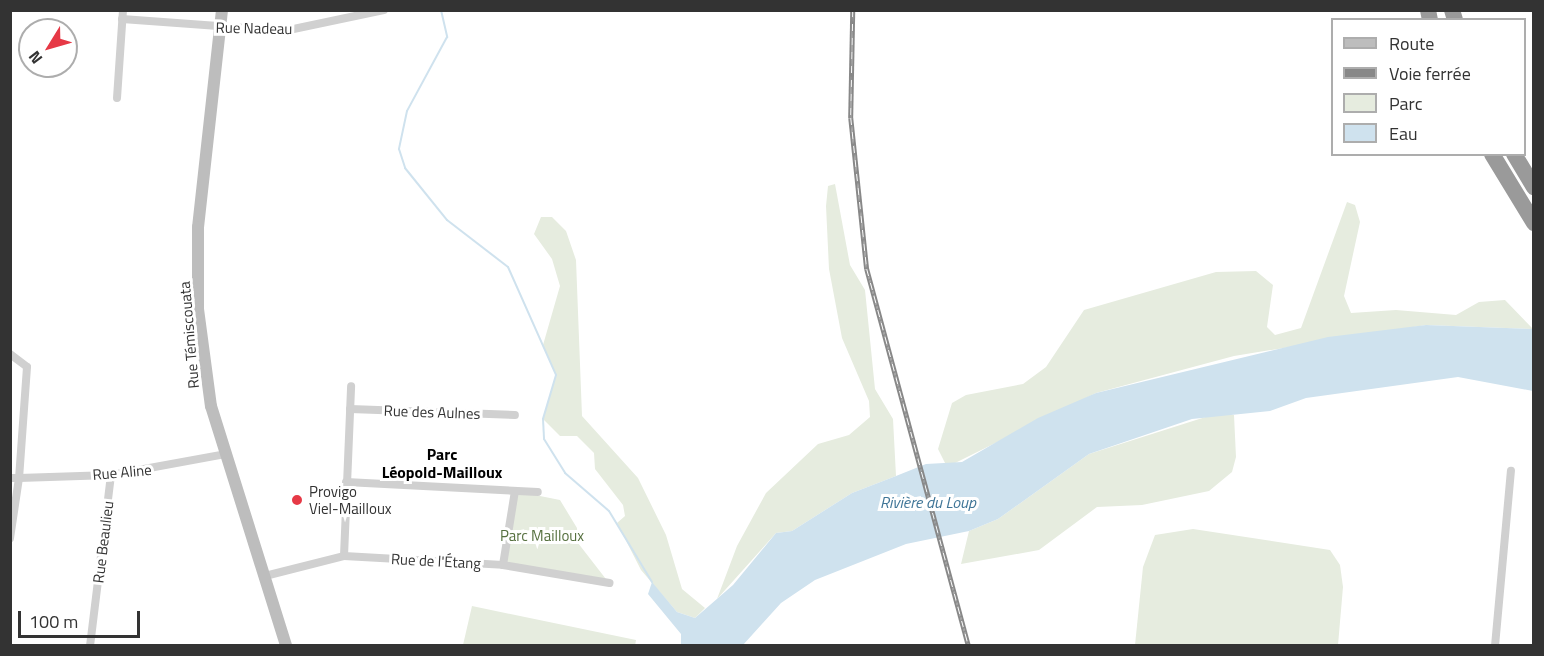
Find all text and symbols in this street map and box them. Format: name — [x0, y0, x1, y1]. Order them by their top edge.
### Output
north arrow — [18, 18, 78, 78]
street label: Rue Nadeau — [216, 18, 292, 38]
legend — [1331, 18, 1526, 156]
text: Route — [1389, 30, 1434, 57]
text: N — [22, 46, 48, 69]
text: Voie ferrée — [1389, 60, 1471, 87]
text: Parc — [1389, 90, 1423, 117]
text: Eau — [1389, 120, 1418, 147]
street label: Rue Témiscouata — [175, 281, 203, 389]
street label: Rue des Aulnes — [383, 401, 481, 423]
district label: Parc Léopold-Mailloux — [382, 444, 502, 482]
street label: Rue Aline — [92, 460, 152, 484]
place label: Provigo Viel-Mailloux — [309, 482, 392, 517]
water label: Rivière du Loup — [880, 492, 976, 512]
marker: Provigo Viel-Mailloux — [290, 493, 304, 507]
street label: Rue Beaulieu — [89, 500, 117, 584]
park label: Parc Mailloux — [500, 527, 584, 545]
street label: Rue de l'Étang — [391, 550, 481, 572]
scale bar — [21, 599, 142, 637]
text: 100 m — [29, 608, 78, 635]

